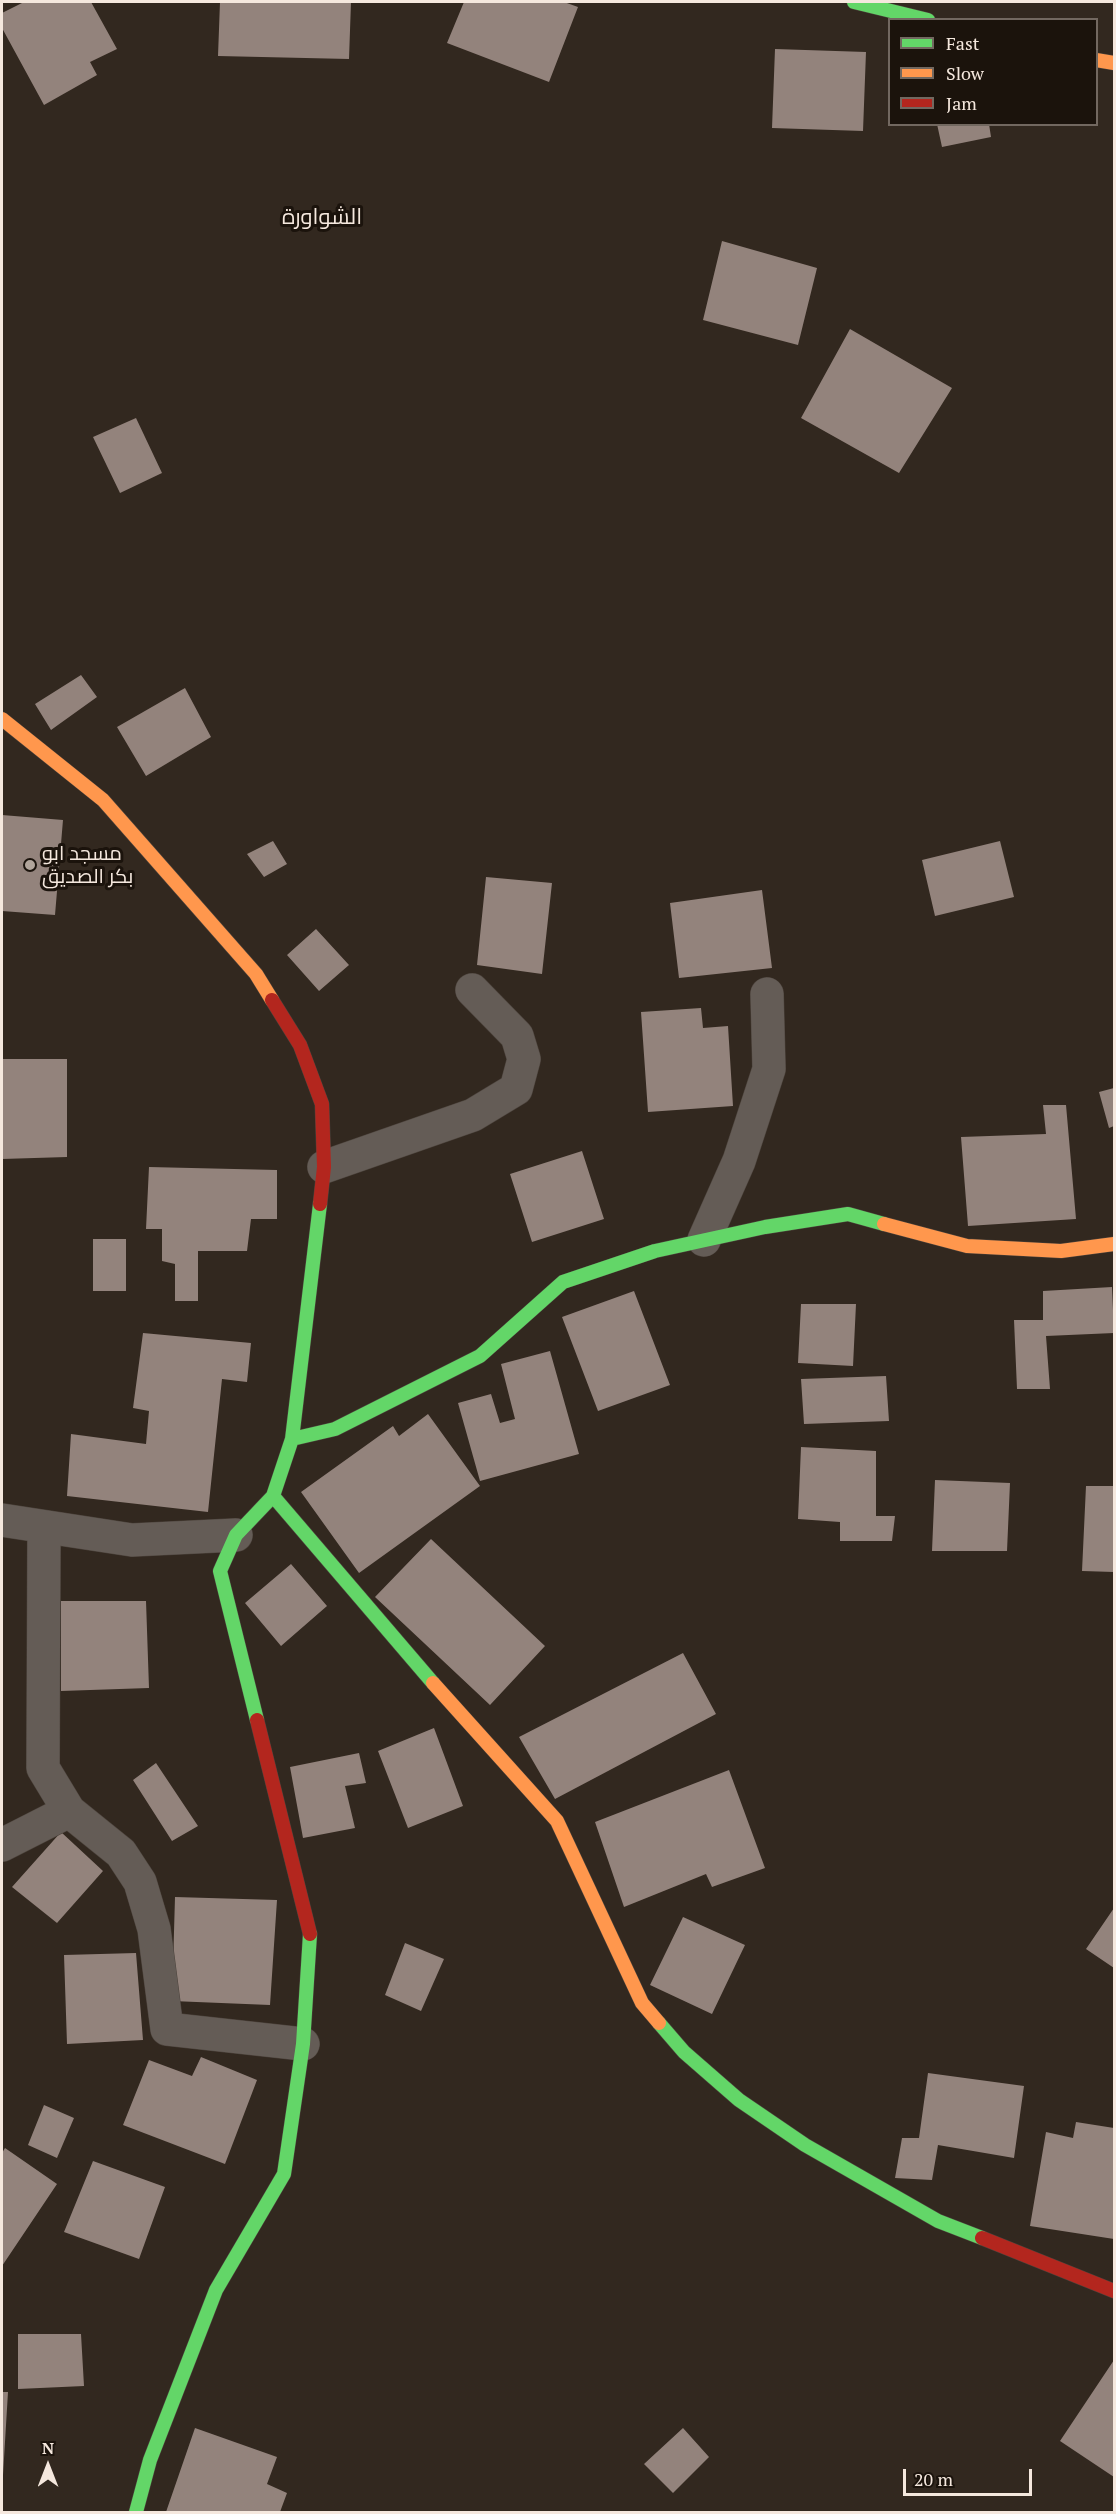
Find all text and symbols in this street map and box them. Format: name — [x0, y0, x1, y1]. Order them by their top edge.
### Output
legend — [888, 18, 1098, 126]
text: Fast — [946, 31, 979, 55]
text: Slow — [946, 61, 984, 85]
text: Jam — [946, 91, 977, 115]
district label: الشواورة — [282, 205, 362, 231]
place label: مسجد ابو بكر الصديق — [42, 842, 133, 889]
marker: مسجد ابو بكر الصديق — [23, 858, 37, 872]
north arrow — [18, 2436, 78, 2496]
text: N — [42, 2437, 54, 2459]
scale bar — [906, 2457, 1035, 2495]
text: 20 m — [914, 2467, 953, 2491]

